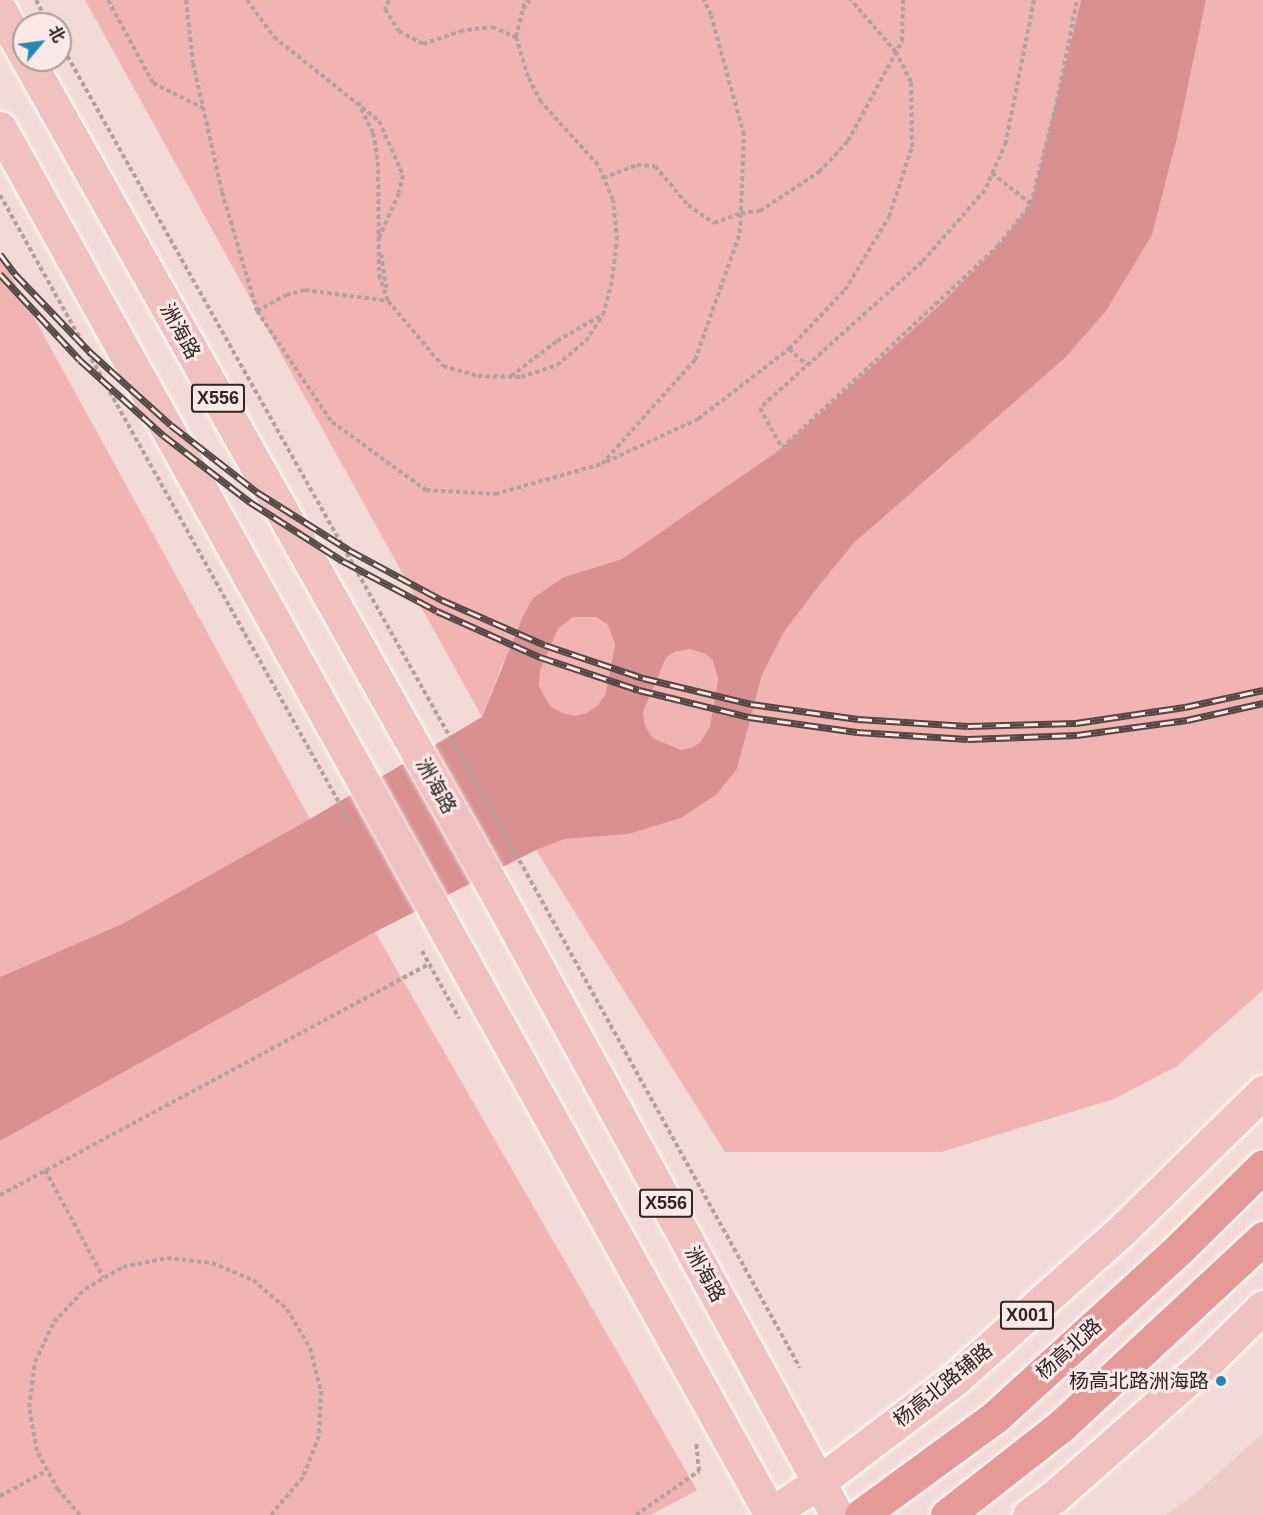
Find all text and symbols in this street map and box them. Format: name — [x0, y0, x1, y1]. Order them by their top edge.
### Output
north arrow — [12, 12, 72, 72]
text: 北 — [45, 23, 68, 45]
street label: 洲海路 — [155, 299, 205, 363]
road number: X556 — [190, 383, 246, 413]
street label: 洲海路 — [411, 754, 461, 818]
road number: X556 — [638, 1188, 694, 1218]
street label: 洲海路 — [680, 1242, 730, 1306]
road number: X001 — [998, 1300, 1056, 1330]
street label: 杨高北路 — [1031, 1313, 1107, 1385]
street label: 杨高北路辅路 — [889, 1338, 997, 1432]
place label: 杨高北路洲海路 — [1069, 1369, 1209, 1393]
marker: 杨高北路洲海路 — [1214, 1374, 1228, 1388]

